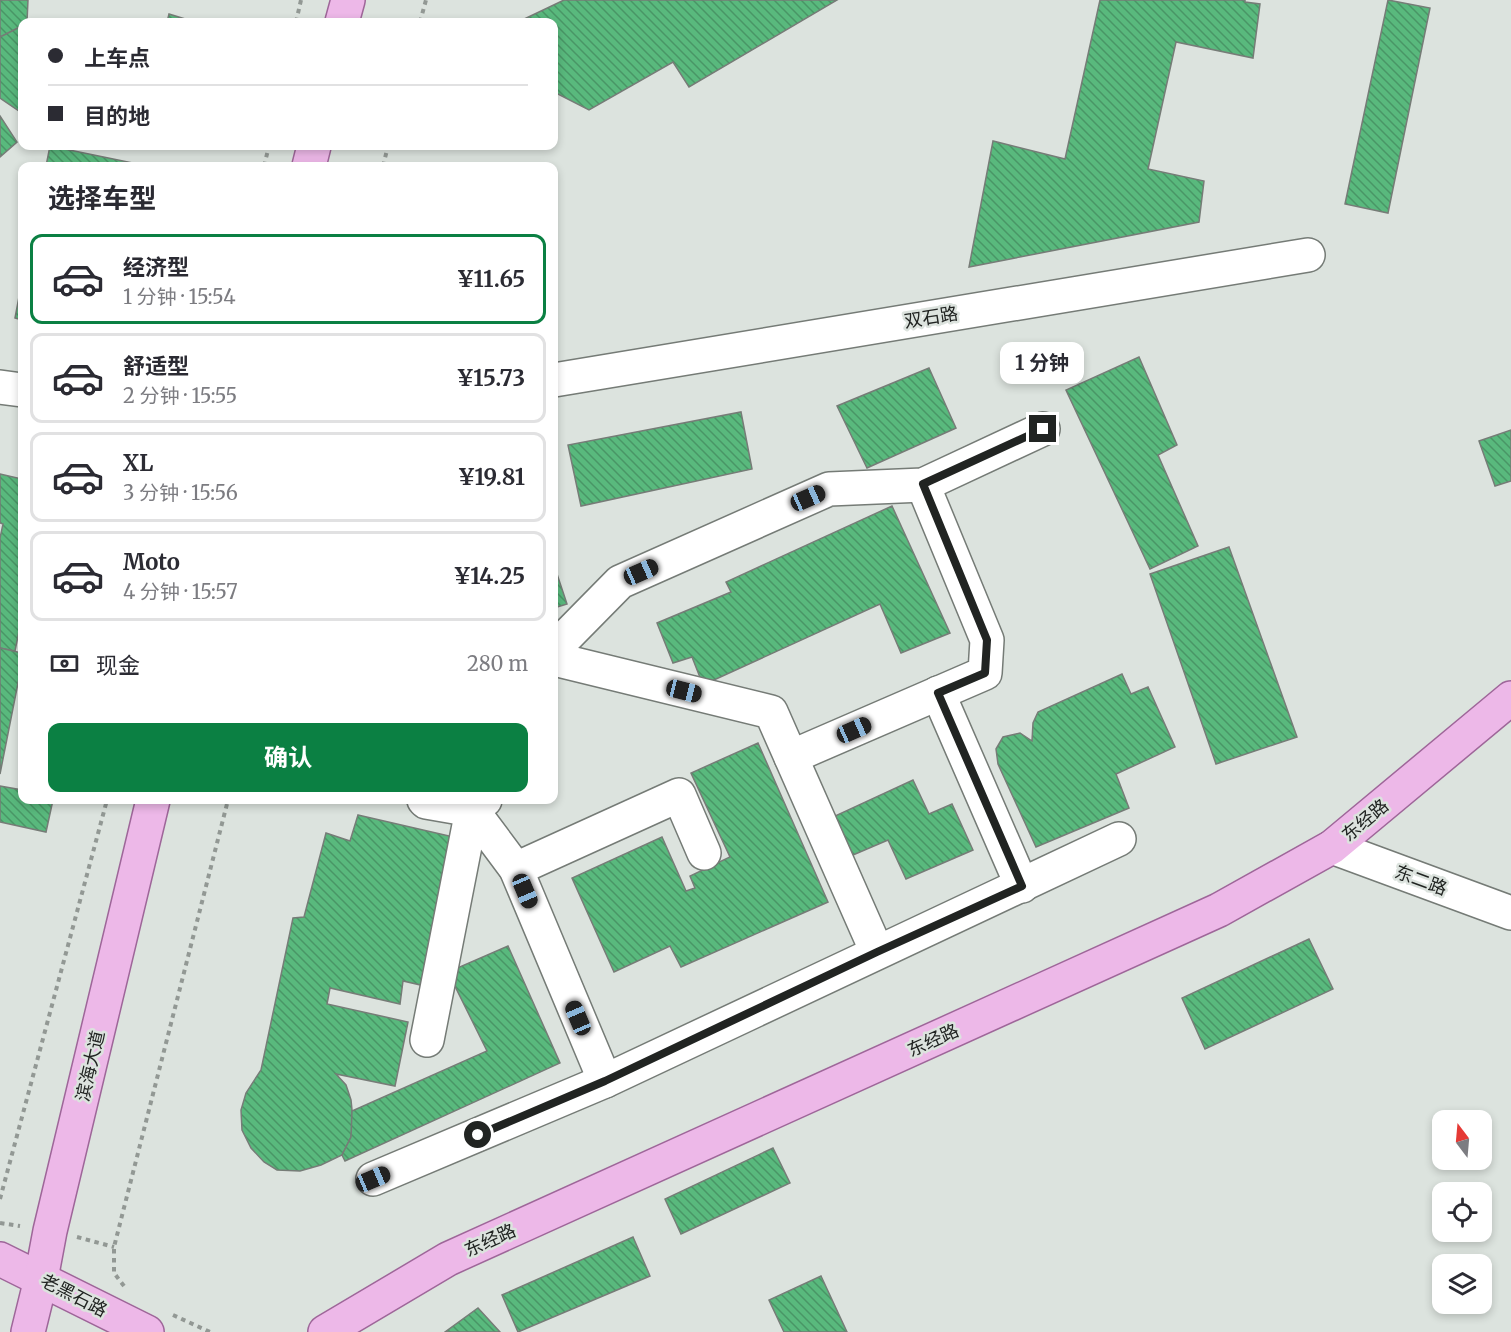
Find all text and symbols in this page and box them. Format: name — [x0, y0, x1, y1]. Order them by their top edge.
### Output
text: 上车点 — [84, 44, 150, 72]
text: 目的地 — [84, 102, 150, 130]
text: 选择车型 — [48, 181, 156, 215]
icon: car — [51, 252, 105, 306]
text: 经济型 — [123, 253, 189, 281]
text: ¥11.65 — [457, 265, 525, 293]
text: 1 分钟 · 15:54 — [123, 284, 236, 309]
street label: 双石路 — [903, 301, 959, 333]
callout: 1 分钟 — [1001, 342, 1085, 384]
text: 1 分钟 — [1015, 350, 1069, 375]
icon: car — [51, 351, 105, 405]
text: 舒适型 — [123, 352, 189, 380]
text: ¥15.73 — [457, 364, 525, 392]
text: 2 分钟 · 15:55 — [123, 383, 237, 408]
route end — [1029, 415, 1056, 442]
text: XL — [123, 449, 153, 477]
icon: car — [51, 450, 105, 504]
text: ¥19.81 — [458, 463, 525, 491]
text: 3 分钟 · 15:56 — [123, 480, 238, 505]
car — [788, 482, 828, 514]
text: Moto — [123, 548, 180, 576]
icon: car — [51, 549, 105, 603]
car — [621, 556, 661, 588]
text: ¥14.25 — [454, 562, 525, 590]
text: 4 分钟 · 15:57 — [123, 579, 238, 604]
icon: cash — [48, 647, 81, 680]
text: 现金 — [96, 651, 140, 679]
text: 280 m — [467, 651, 528, 676]
car — [664, 678, 704, 704]
car — [834, 714, 874, 746]
button: 确认 — [48, 723, 528, 792]
street label: 东经路 — [1337, 794, 1393, 846]
street label: 东二路 — [1392, 860, 1450, 900]
car — [510, 871, 540, 911]
car — [563, 998, 593, 1038]
street label: 东经路 — [904, 1019, 962, 1061]
street label: 滨海大道 — [71, 1028, 109, 1104]
north arrow — [1432, 1110, 1492, 1170]
map controls — [1432, 1110, 1492, 1314]
route start — [464, 1121, 491, 1148]
car — [353, 1164, 393, 1194]
button: locate — [1432, 1182, 1492, 1242]
street label: 东经路 — [461, 1219, 519, 1261]
button: layers — [1432, 1254, 1492, 1314]
street label: 老黑石路 — [37, 1268, 111, 1322]

